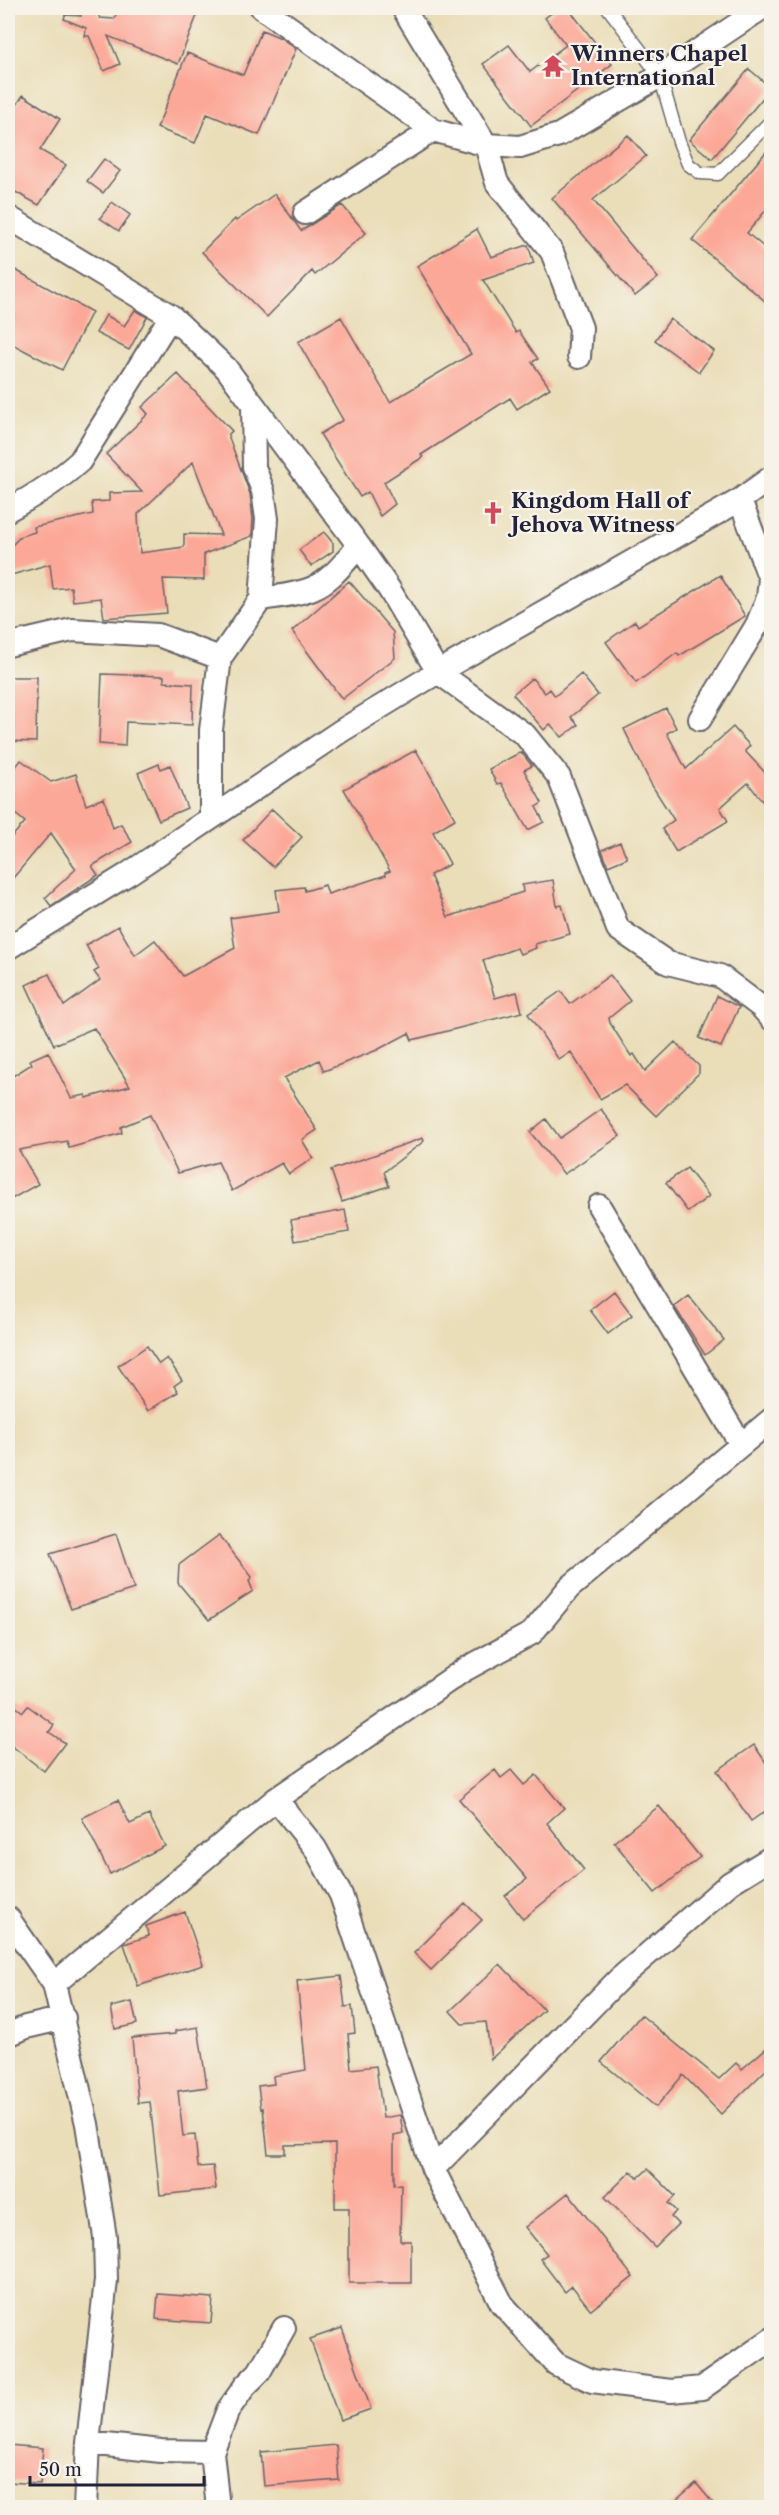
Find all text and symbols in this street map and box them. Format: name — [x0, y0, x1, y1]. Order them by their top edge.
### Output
place label: Winners Chapel International — [570, 41, 748, 90]
temple icon: Winners Chapel International — [540, 53, 566, 79]
place label: Kingdom Hall of Jehova Witness — [507, 488, 692, 537]
church icon: Kingdom Hall of Jehova Witness — [480, 500, 506, 526]
scale bar — [30, 2449, 204, 2487]
text: 50 m — [39, 2459, 82, 2481]

